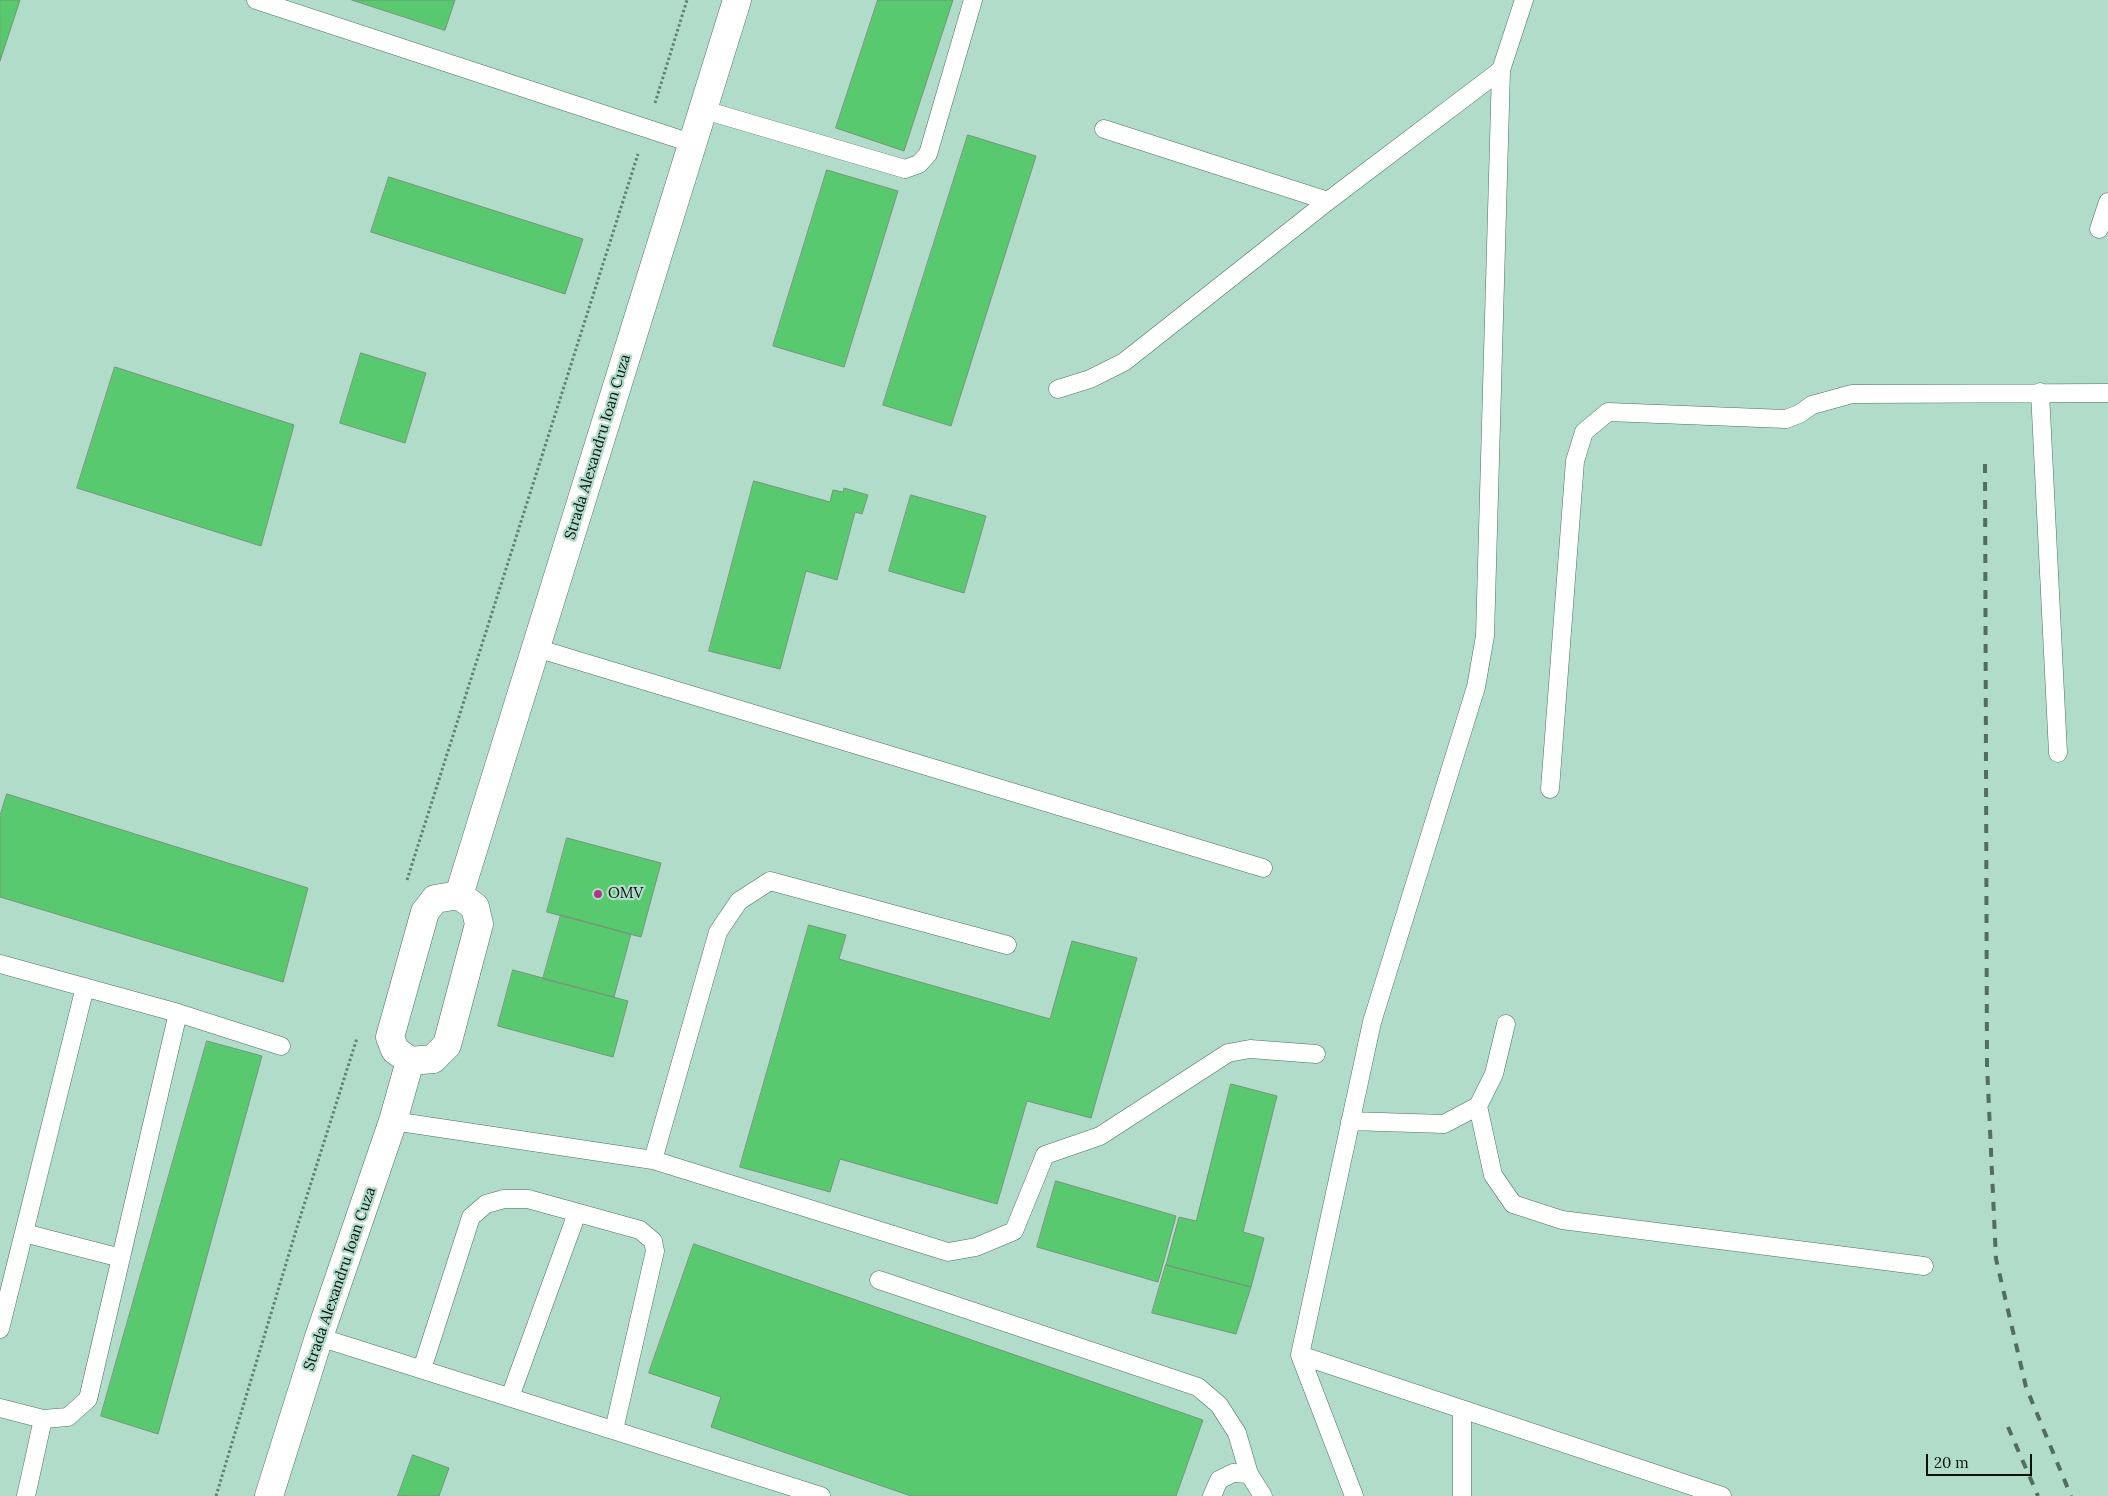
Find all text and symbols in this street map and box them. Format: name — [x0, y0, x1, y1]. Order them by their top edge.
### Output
street label: Strada Alexandru Ioan Cuza — [561, 352, 635, 542]
place label: OMV — [608, 885, 643, 903]
marker: OMV — [592, 888, 604, 900]
street label: Strada Alexandru Ioan Cuza — [300, 1185, 380, 1373]
scale bar — [1928, 1444, 2034, 1476]
text: 20 m — [1934, 1453, 1969, 1472]

